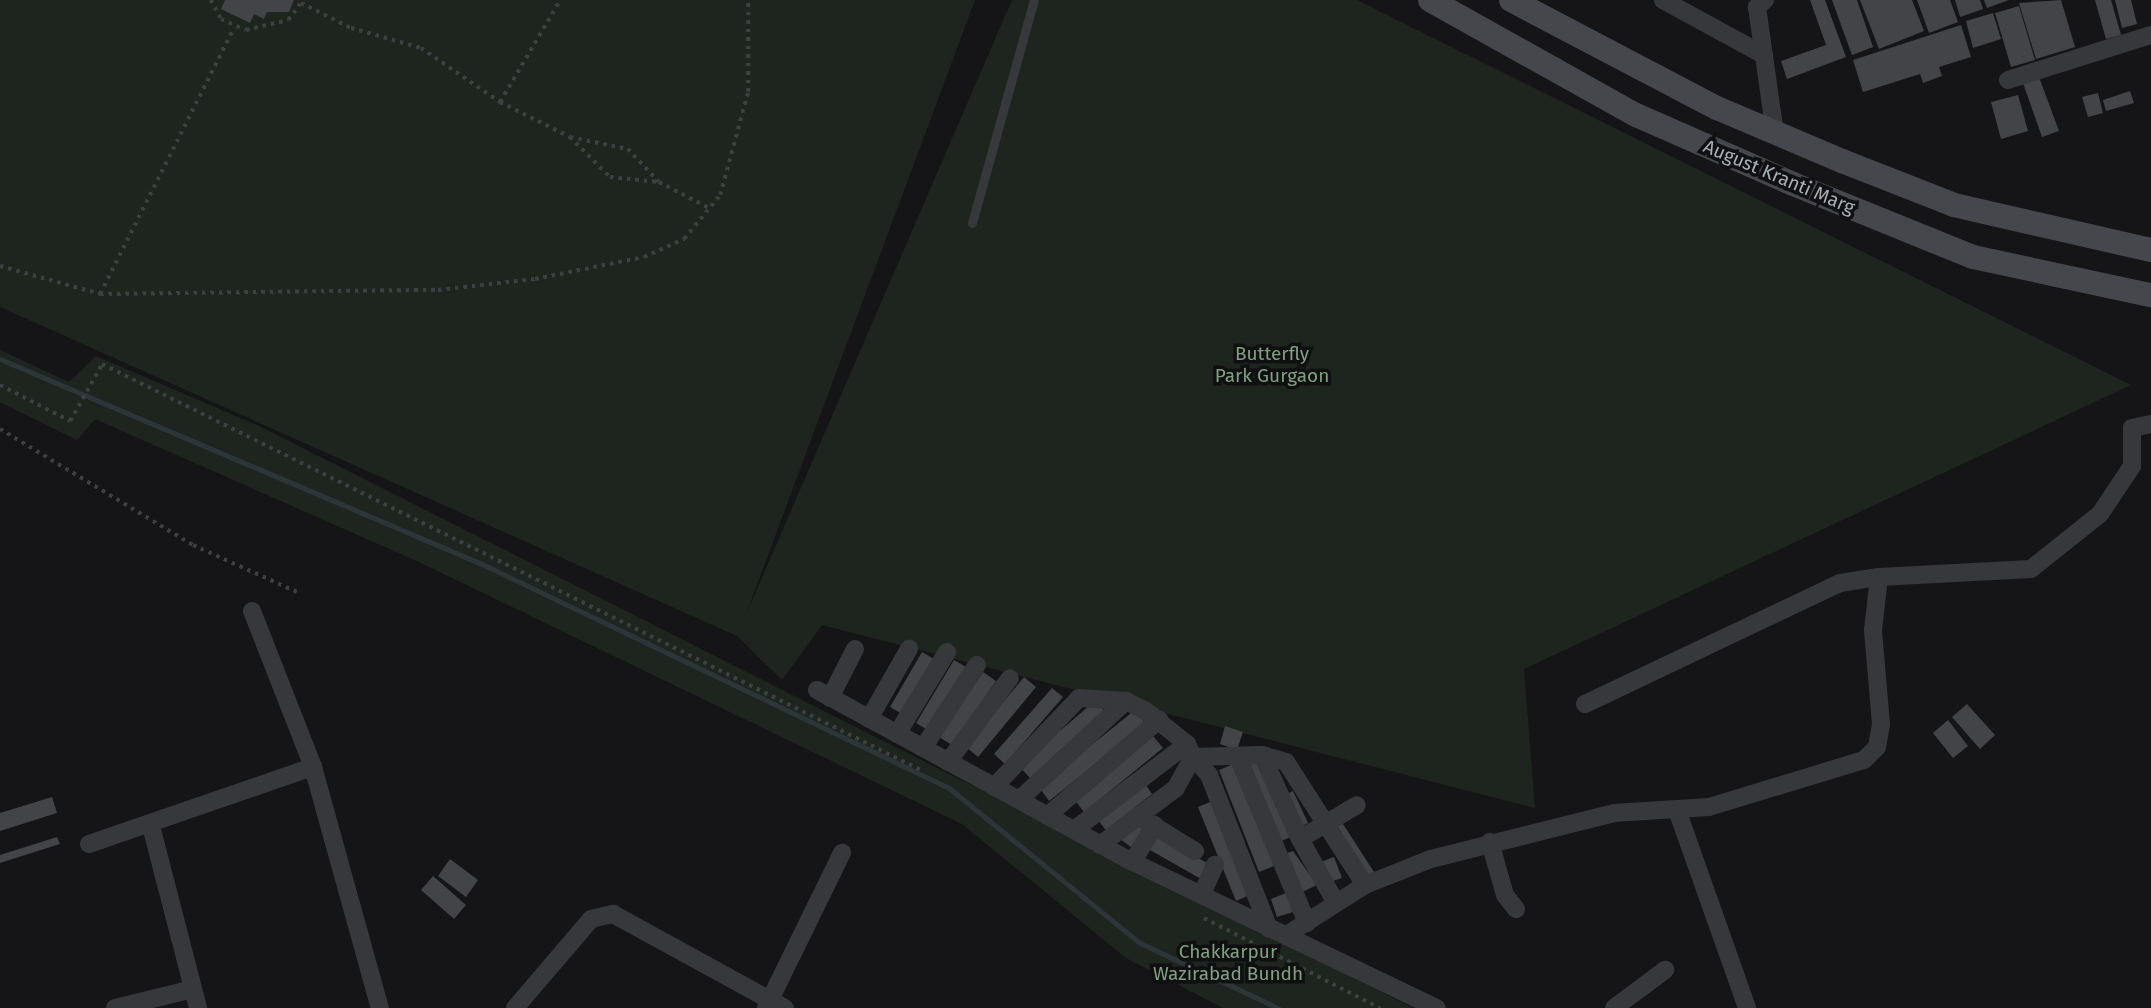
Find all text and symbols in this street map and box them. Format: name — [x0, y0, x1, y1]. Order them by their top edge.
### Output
street label: August Kranti Marg — [1700, 135, 1858, 219]
park label: Butterfly Park Gurgaon — [1215, 343, 1329, 387]
park label: Chakkarpur Wazirabad Bundh — [1153, 941, 1303, 985]

